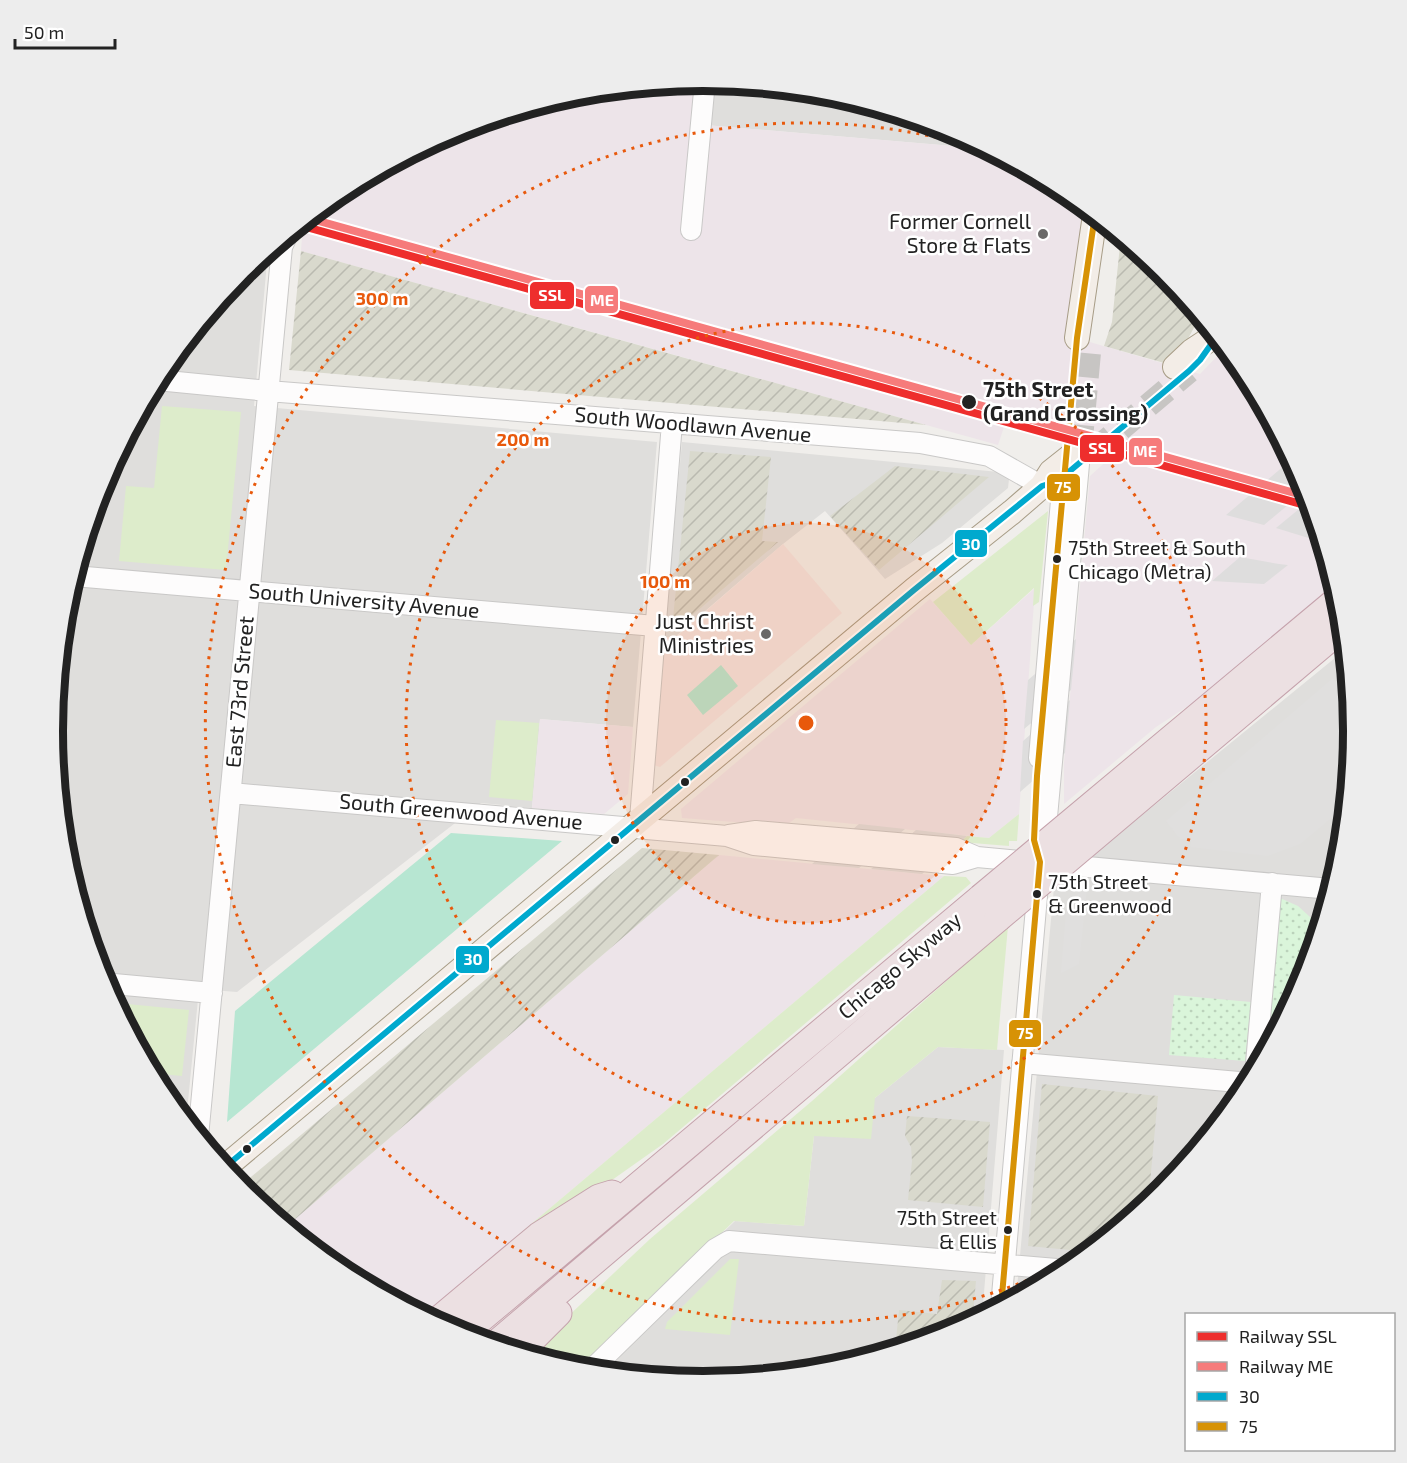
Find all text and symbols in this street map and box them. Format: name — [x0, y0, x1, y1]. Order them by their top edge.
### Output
scale bar — [15, 12, 116, 50]
text: 50 m — [24, 21, 64, 43]
place label: Former Cornell Store & Flats — [889, 208, 1032, 257]
marker: Former Cornell Store & Flats — [1036, 227, 1050, 241]
line badge: SSL — [529, 281, 575, 310]
text: SSL — [538, 285, 566, 304]
line badge: ME — [584, 285, 619, 314]
text: 300 m — [356, 287, 408, 309]
text: ME — [590, 290, 614, 309]
place label: 75th Street (Grand Crossing) — [983, 376, 1148, 425]
marker: 75th Street (Grand Crossing) — [960, 393, 978, 411]
street label: South Woodlawn Avenue — [574, 401, 813, 446]
text: 200 m — [497, 428, 549, 450]
line badge: SSL — [1079, 434, 1125, 463]
line badge: ME — [1128, 437, 1163, 466]
text: SSL — [1088, 438, 1116, 457]
text: ME — [1133, 441, 1157, 460]
line badge: 75 — [1046, 473, 1081, 502]
text: 75 — [1054, 477, 1072, 496]
line badge: 30 — [954, 529, 988, 558]
text: 30 — [961, 534, 981, 553]
place label: 75th Street & South Chicago (Metra) — [1068, 535, 1246, 583]
marker: 75th Street & South Chicago (Metra) — [1051, 553, 1063, 565]
text: 100 m — [640, 570, 690, 592]
street label: South University Avenue — [248, 577, 481, 622]
place label: Just Christ Ministries — [655, 608, 754, 657]
street label: East 73rd Street — [219, 615, 258, 769]
marker: Just Christ Ministries — [759, 627, 773, 641]
centre of rings — [796, 713, 816, 733]
unlabelled marker — [679, 776, 691, 788]
street label: South Greenwood Avenue — [338, 787, 584, 834]
unlabelled marker — [609, 834, 621, 846]
place label: 75th Street & Greenwood — [1048, 869, 1172, 917]
marker: 75th Street & Greenwood — [1031, 888, 1043, 900]
street label: Chicago Skyway — [832, 906, 966, 1024]
line badge: 30 — [455, 945, 490, 974]
text: 30 — [463, 949, 483, 968]
line badge: 75 — [1008, 1019, 1042, 1048]
text: 75 — [1016, 1023, 1034, 1042]
unlabelled marker — [241, 1143, 253, 1155]
place label: 75th Street & Ellis — [897, 1205, 997, 1253]
marker: 75th Street & Ellis — [1002, 1224, 1014, 1236]
legend — [1185, 1313, 1395, 1451]
text: Railway SSL — [1239, 1325, 1337, 1347]
text: Railway ME — [1239, 1355, 1333, 1377]
text: 30 — [1239, 1385, 1260, 1407]
text: 75 — [1239, 1415, 1258, 1437]

